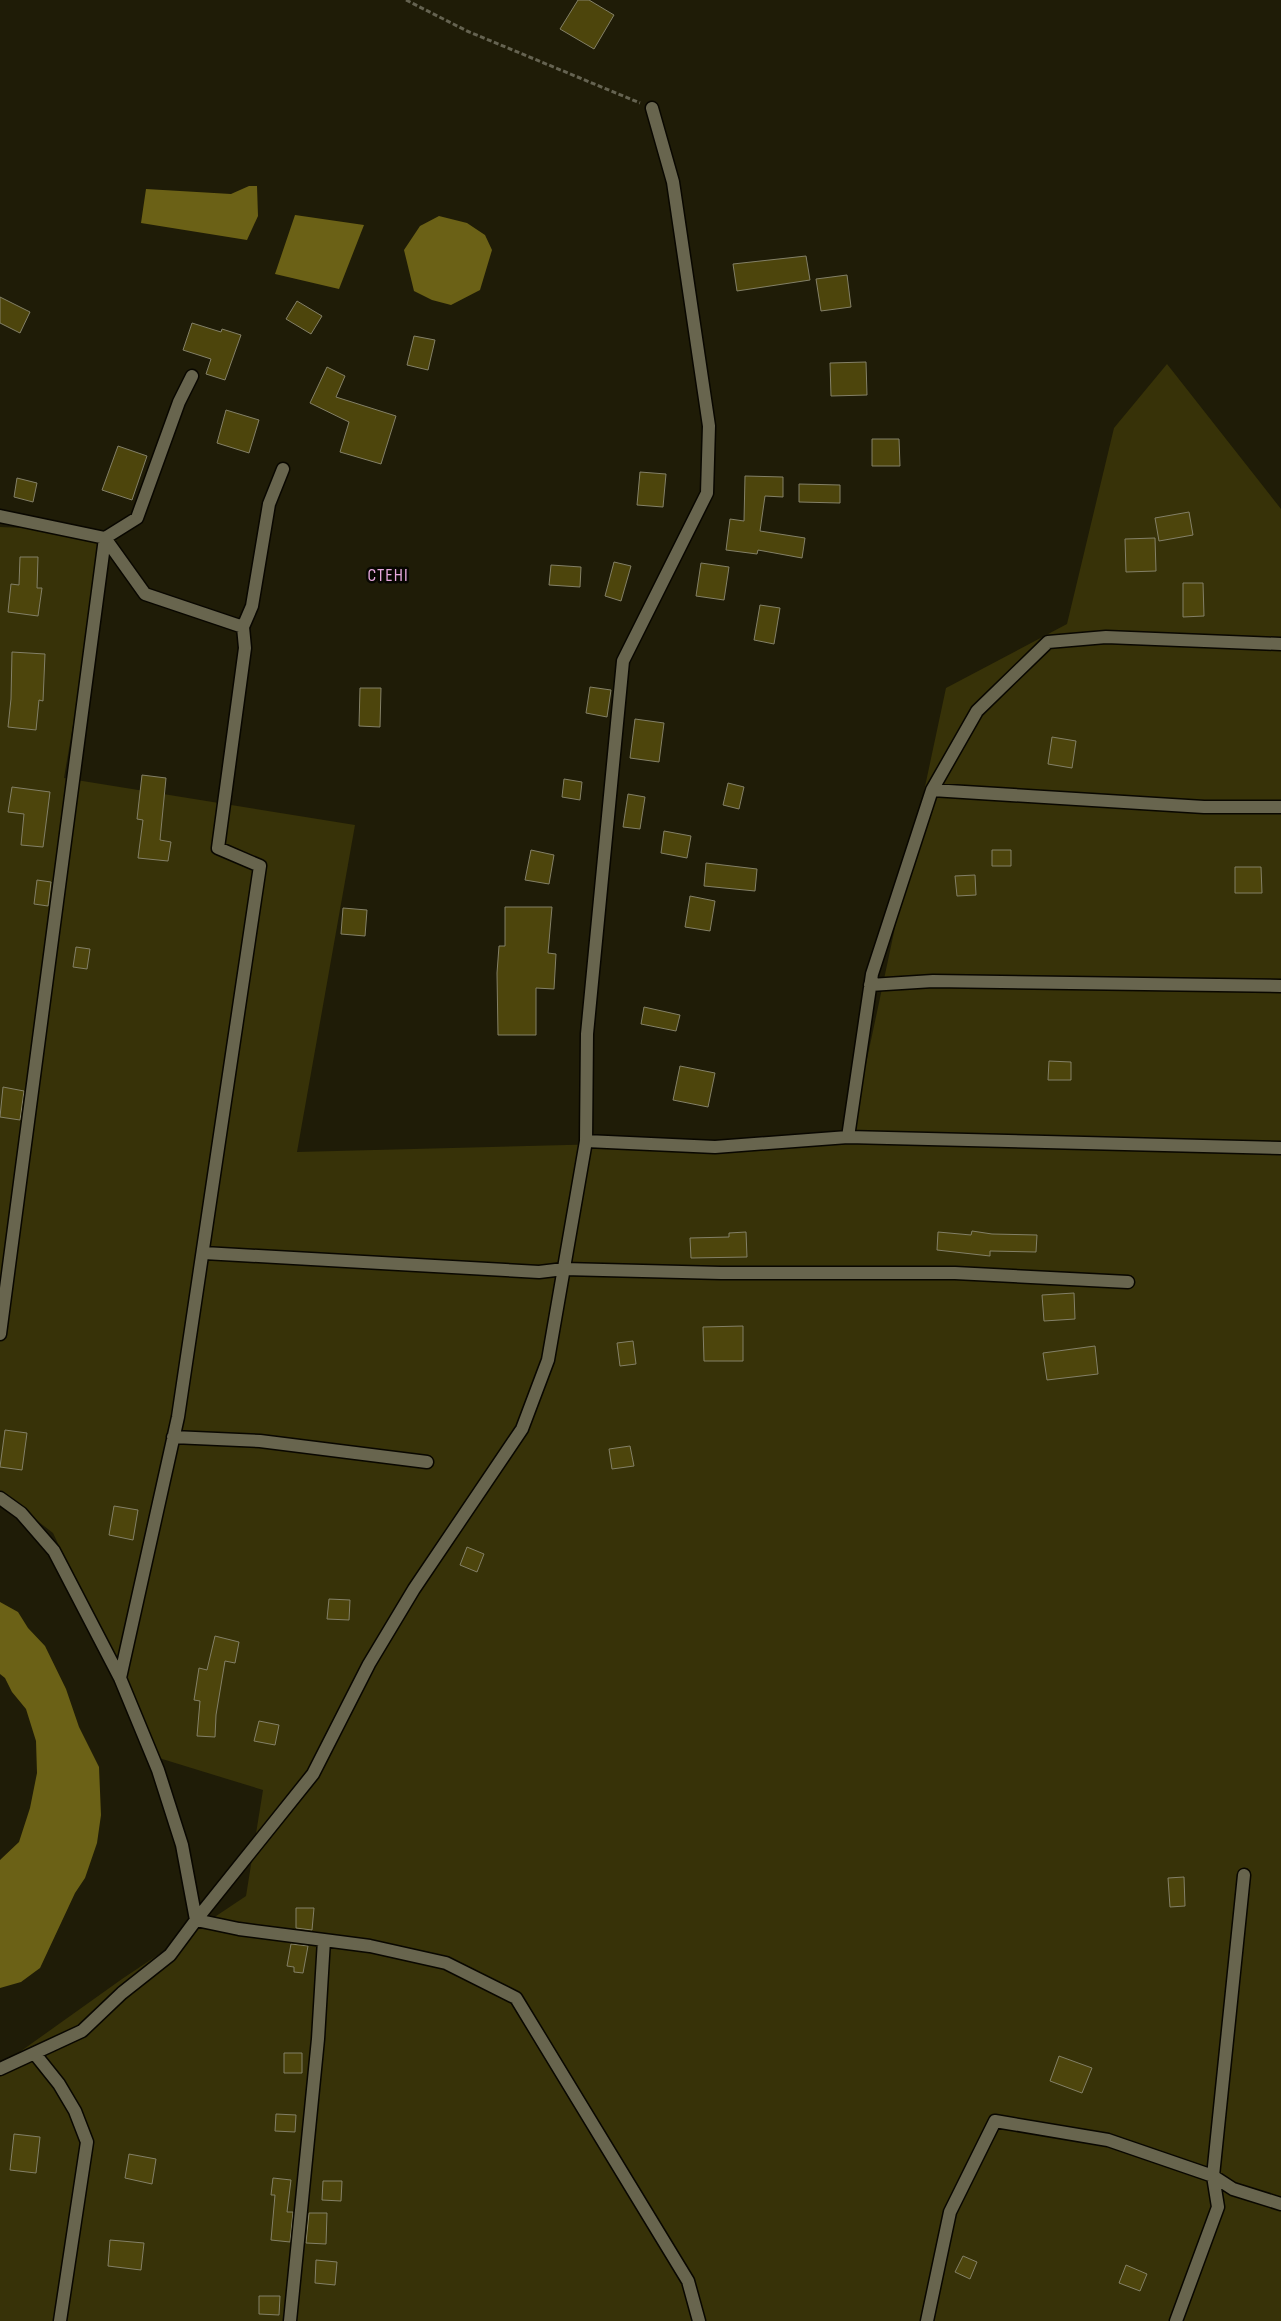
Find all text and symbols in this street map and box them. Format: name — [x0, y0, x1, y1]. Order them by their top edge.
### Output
district label: СТЕНІ — [367, 565, 409, 586]

